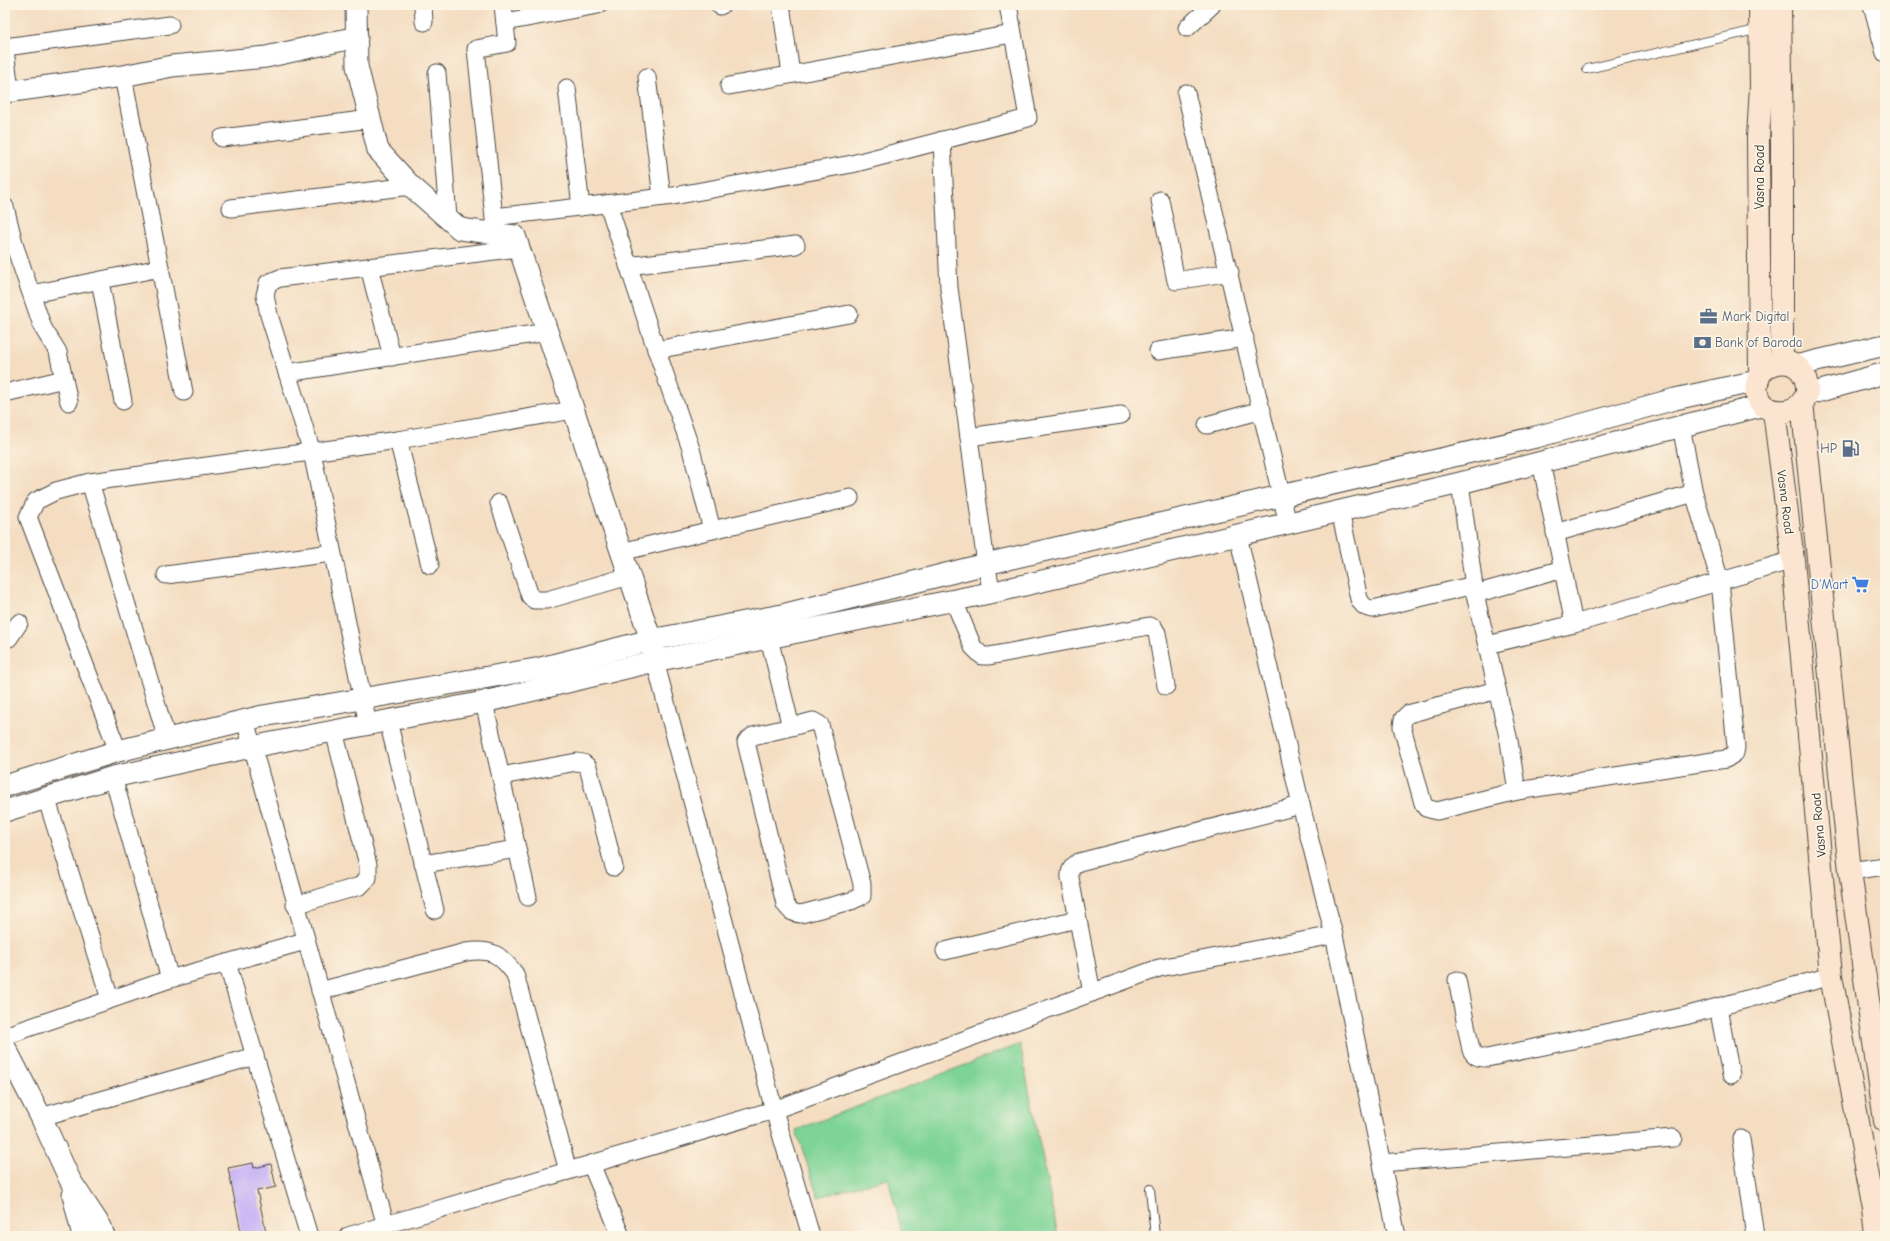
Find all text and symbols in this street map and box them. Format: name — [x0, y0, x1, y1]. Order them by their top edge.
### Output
street label: Vasna Road — [1752, 145, 1767, 209]
office icon: Mark Digital — [1699, 306, 1719, 326]
place label: Mark Digital — [1722, 309, 1789, 324]
bank icon: Bank of Baroda — [1692, 332, 1712, 352]
place label: Bank of Baroda — [1715, 335, 1803, 350]
fuel station icon: HP — [1840, 438, 1860, 458]
place label: HP — [1820, 441, 1837, 456]
street label: Vasna Road — [1774, 469, 1797, 535]
supermarket icon: D'Mart — [1851, 574, 1871, 594]
place label: D'Mart — [1811, 577, 1849, 592]
street label: Vasna Road — [1808, 792, 1829, 858]

